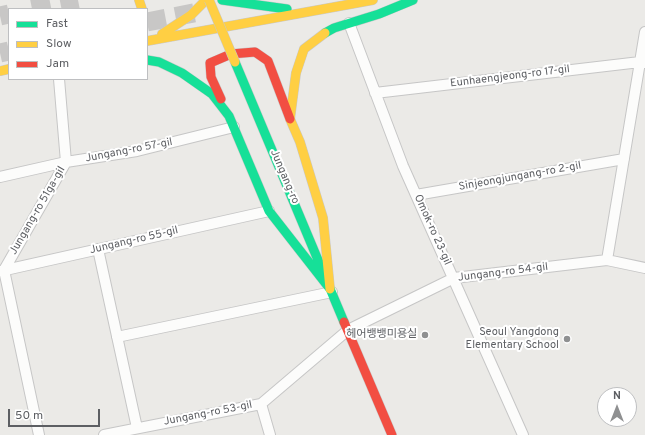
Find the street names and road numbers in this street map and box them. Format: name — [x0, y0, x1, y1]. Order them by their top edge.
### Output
street label: Eunhaengjeong-ro 17-gil — [449, 63, 571, 91]
street label: Jungang-ro 57-gil — [84, 136, 174, 166]
street label: Jungang-ro — [267, 148, 301, 206]
street label: Sinjeongjungang-ro 2-gil — [458, 160, 582, 194]
street label: Jungang-ro 51ga-gil — [7, 164, 69, 258]
street label: Omok-ro 23-gil — [411, 193, 453, 267]
street label: Jungang-ro 55-gil — [88, 224, 180, 258]
street label: Jungang-ro 54-gil — [457, 261, 549, 285]
street label: Jungang-ro 53-gil — [162, 399, 254, 429]

